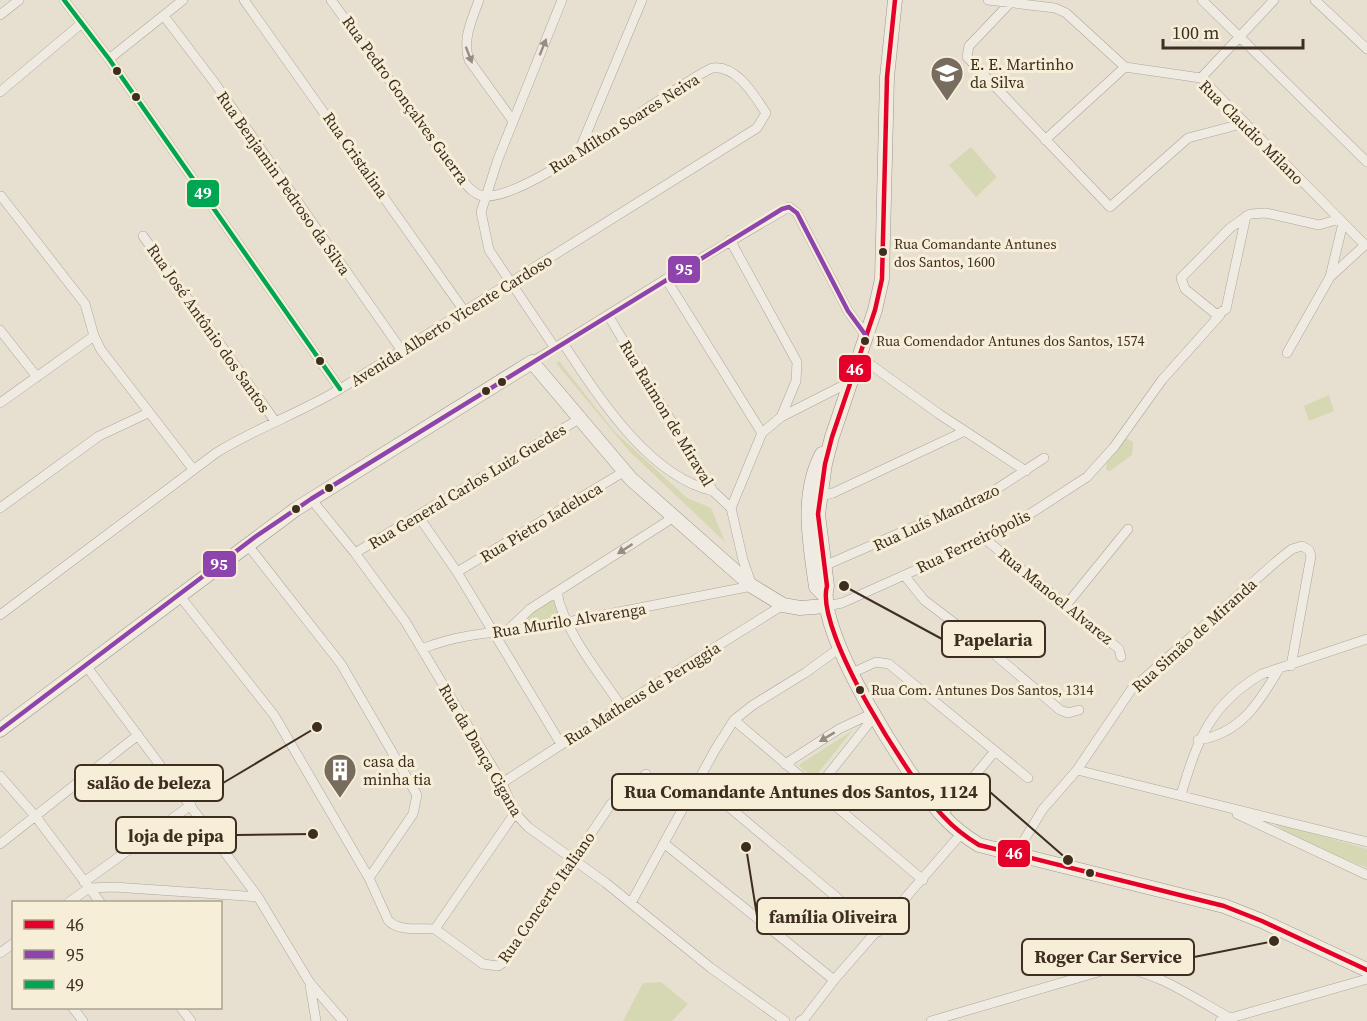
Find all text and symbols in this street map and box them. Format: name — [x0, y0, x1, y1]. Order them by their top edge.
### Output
street label: Rua Pedro Gonçalves Guerra — [337, 11, 475, 189]
scale bar — [1163, 12, 1302, 50]
text: 100 m — [1172, 20, 1219, 45]
one-way arrow — [539, 38, 548, 56]
one-way arrow — [465, 47, 475, 65]
place label: E. E. Martinho da Silva — [970, 53, 1074, 93]
school or university icon: E. E. Martinho da Silva — [929, 55, 965, 102]
unlabelled marker — [111, 65, 123, 77]
street label: Rua Milton Soares Neiva — [545, 67, 704, 178]
street label: Rua Claudio Milano — [1195, 75, 1309, 189]
street label: Rua Benjamin Pedroso da Silva — [212, 87, 357, 280]
unlabelled marker — [130, 91, 142, 103]
street label: Rua Cristalina — [318, 107, 394, 203]
line badge: 49 — [186, 179, 220, 208]
text: 49 — [194, 182, 212, 204]
place label: Rua Comandante Antunes dos Santos, 1600 — [894, 234, 1057, 272]
street label: Rua José Antônio dos Santos — [142, 239, 276, 417]
marker: Rua Comandante Antunes dos Santos, 1600 — [877, 246, 889, 258]
street label: Avenida Alberto Vicente Cardoso — [346, 249, 556, 391]
line badge: 95 — [667, 255, 701, 284]
text: 95 — [675, 258, 693, 280]
place label: Rua Comendador Antunes dos Santos, 1574 — [876, 331, 1144, 351]
marker: Rua Comendador Antunes dos Santos, 1574 — [859, 335, 871, 347]
street label: Rua Raimon de Miraval — [615, 336, 719, 490]
line badge: 46 — [838, 354, 872, 383]
unlabelled marker — [314, 355, 326, 367]
text: 46 — [846, 358, 864, 380]
unlabelled marker — [496, 376, 508, 388]
unlabelled marker — [480, 385, 492, 397]
street label: Rua General Carlos Luiz Guedes — [364, 418, 570, 554]
street label: Rua Pietro Iadeluca — [476, 476, 607, 567]
street label: Rua Luís Mandrazo — [869, 478, 1003, 556]
unlabelled marker — [323, 482, 335, 494]
unlabelled marker — [290, 503, 302, 515]
street label: Rua Ferreirópolis — [912, 504, 1034, 578]
one-way arrow — [617, 543, 633, 555]
street label: Rua Manoel Alvarez — [994, 543, 1118, 649]
line badge: 95 — [202, 550, 237, 578]
text: 95 — [210, 553, 228, 575]
street label: Rua Simão de Miranda — [1127, 572, 1262, 697]
street label: Rua Murilo Alvarenga — [491, 597, 648, 643]
callout: Papelaria — [942, 621, 1045, 657]
text: Papelaria — [954, 627, 1033, 652]
street label: Rua Matheus de Peruggia — [560, 635, 725, 750]
street label: Rua da Dança Cigana — [434, 680, 528, 821]
place label: Rua Com. Antunes Dos Santos, 1314 — [871, 680, 1094, 700]
marker: Rua Com. Antunes Dos Santos, 1314 — [854, 684, 866, 696]
one-way arrow — [819, 731, 835, 742]
place label: casa da minha tia — [363, 750, 432, 790]
building icon: casa da minha tia — [322, 752, 358, 799]
callout: salão de beleza — [75, 765, 223, 801]
text: salão de beleza — [87, 770, 211, 795]
callout: Rua Comandante Antunes dos Santos, 1124 — [612, 774, 990, 810]
text: Rua Comandante Antunes dos Santos, 1124 — [624, 779, 978, 804]
callout: loja de pipa — [116, 817, 236, 853]
text: loja de pipa — [128, 823, 224, 848]
street label: Rua Concerto Italiano — [492, 827, 600, 967]
line badge: 46 — [997, 839, 1031, 868]
text: 46 — [1005, 842, 1023, 864]
unlabelled marker — [1084, 867, 1096, 879]
callout: família Oliveira — [757, 898, 909, 934]
legend — [12, 901, 222, 1009]
text: família Oliveira — [769, 904, 898, 929]
text: 46 — [66, 912, 84, 937]
callout: Roger Car Service — [1022, 939, 1194, 975]
text: 95 — [66, 942, 84, 967]
text: Roger Car Service — [1034, 944, 1182, 969]
text: 49 — [66, 972, 84, 997]

